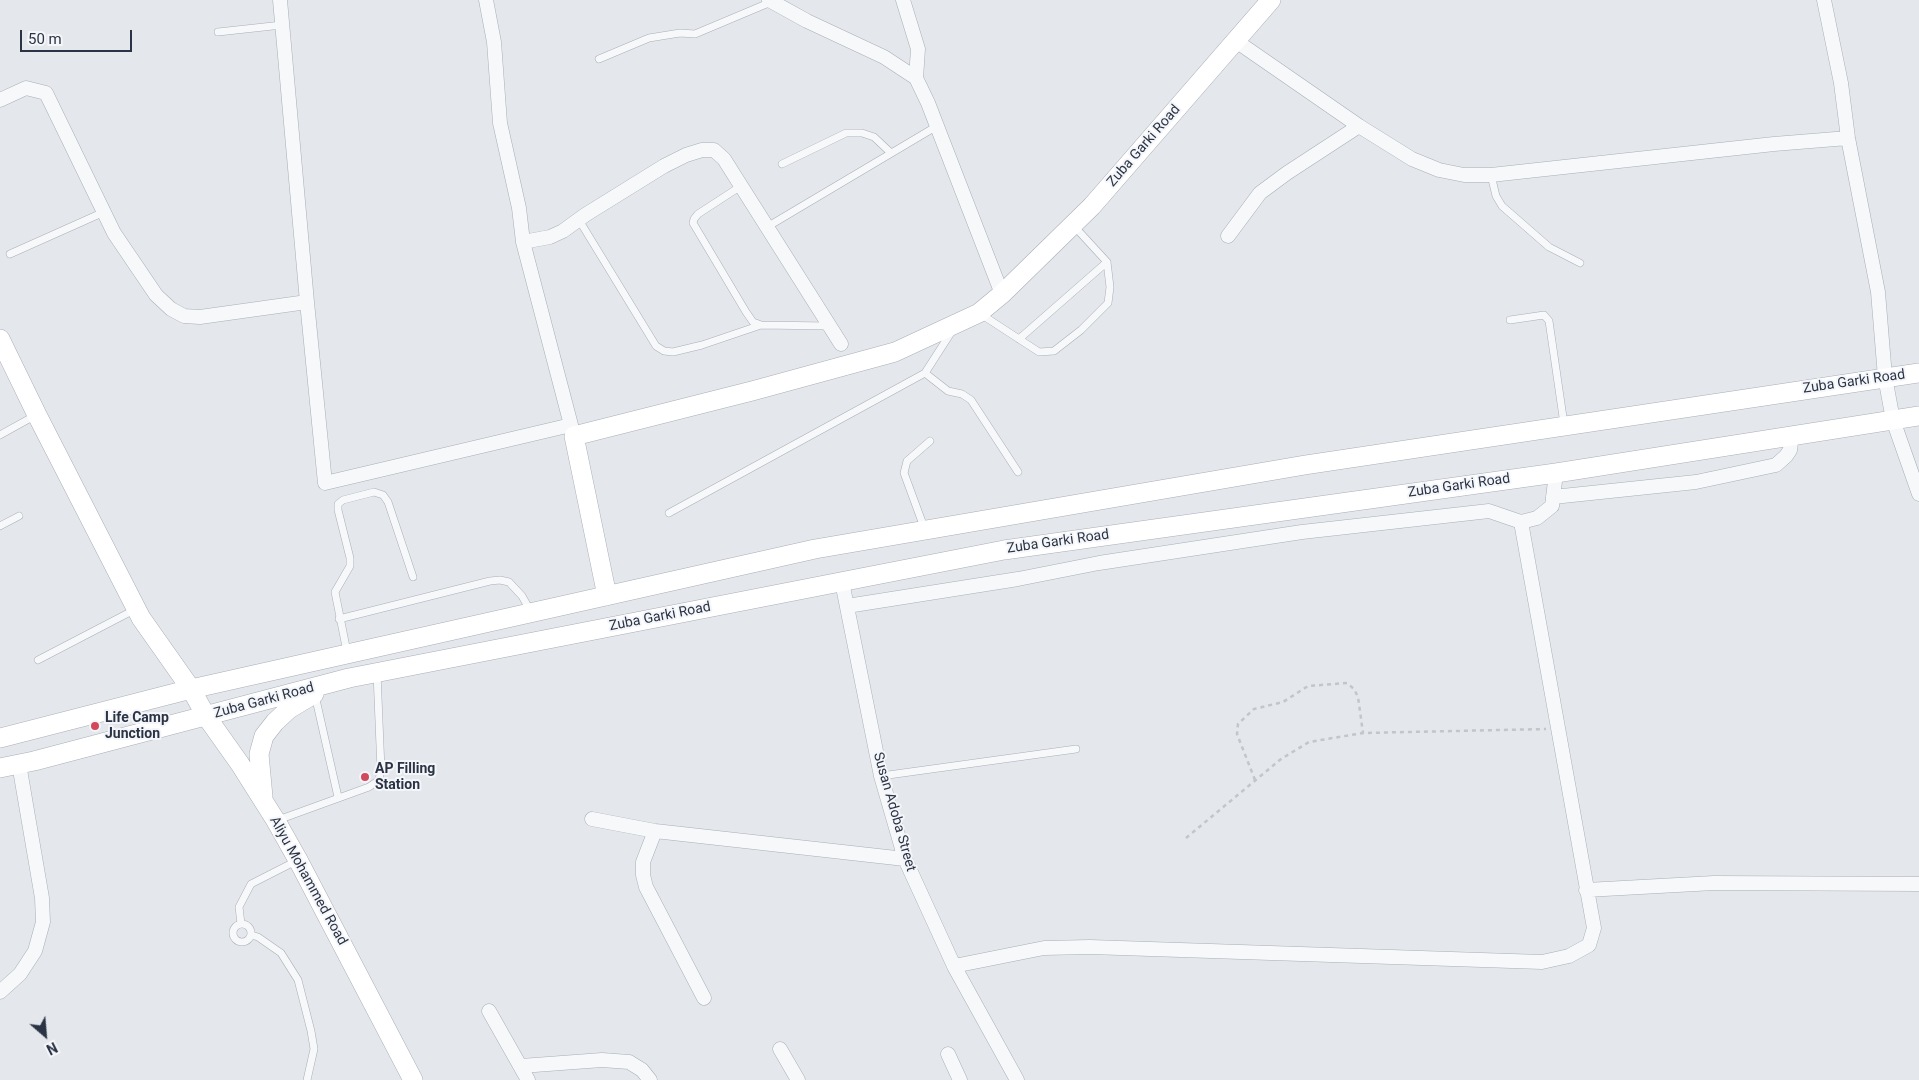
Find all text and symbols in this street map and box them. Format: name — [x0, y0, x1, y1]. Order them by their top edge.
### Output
scale bar — [22, 20, 135, 52]
text: 50 m — [28, 30, 62, 48]
street label: Zuba Garki Road — [1104, 102, 1184, 190]
street label: Zuba Garki Road — [1802, 367, 1906, 397]
street label: Zuba Garki Road — [1407, 471, 1511, 501]
street label: Zuba Garki Road — [1006, 527, 1110, 557]
street label: Zuba Garki Road — [608, 599, 712, 635]
street label: Zuba Garki Road — [212, 680, 316, 722]
place label: Life Camp Junction — [105, 710, 169, 742]
marker: Life Camp Junction — [89, 720, 101, 732]
street label: Susan Adoba Street — [869, 751, 919, 873]
place label: AP Filling Station — [375, 761, 435, 794]
marker: AP Filling Station — [359, 771, 371, 783]
street label: Aliyu Mohammed Road — [266, 814, 350, 948]
north arrow — [20, 1010, 70, 1060]
text: N — [44, 1039, 60, 1058]

